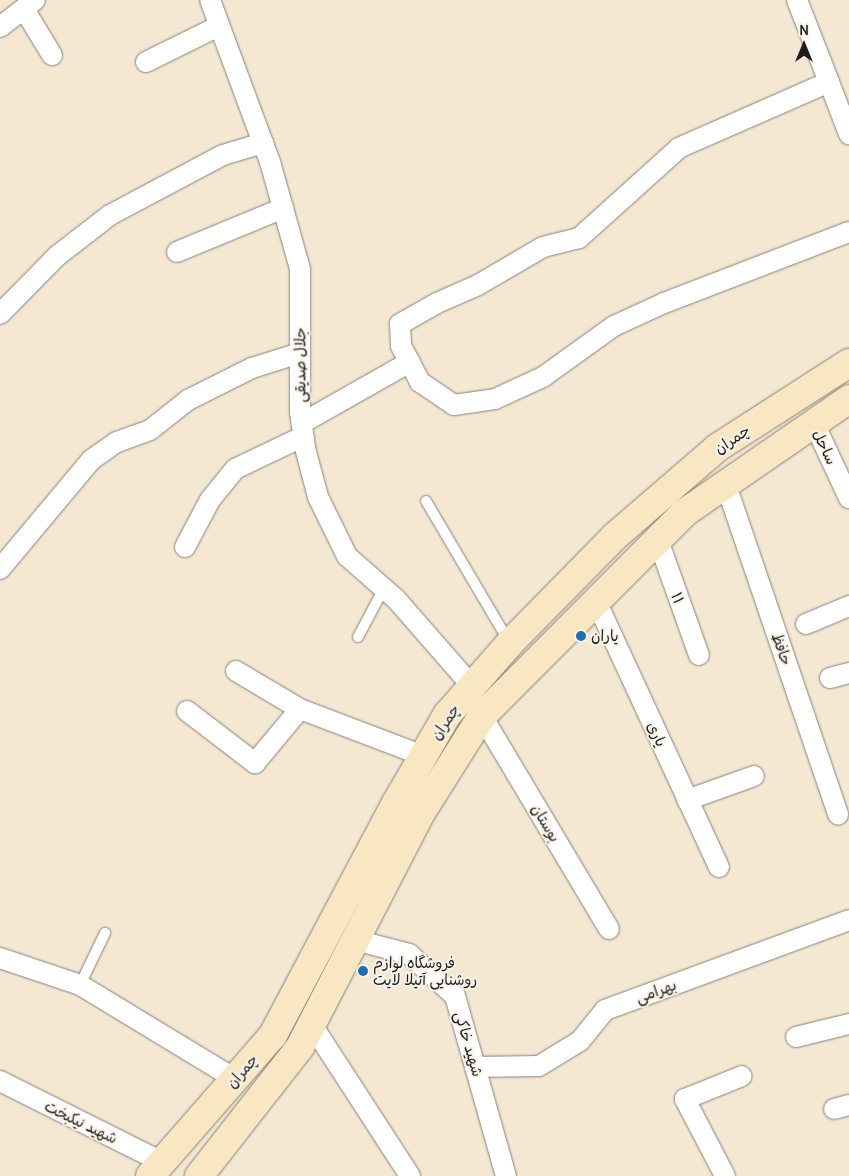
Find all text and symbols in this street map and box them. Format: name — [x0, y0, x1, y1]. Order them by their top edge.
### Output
north arrow — [779, 20, 829, 70]
text: N — [799, 21, 809, 39]
street label: جلال صدیقی — [291, 328, 309, 402]
street label: چمران — [711, 421, 753, 457]
street label: ساحل — [809, 427, 841, 467]
street label: ۱۱ — [668, 590, 688, 606]
place label: یاران — [591, 627, 619, 645]
marker: یاران — [575, 630, 587, 642]
street label: حافظ — [768, 630, 796, 668]
street label: چمران — [427, 701, 463, 743]
street label: یاری — [643, 719, 671, 749]
street label: بوستان — [528, 801, 564, 845]
place label: فروشگاه لوازم روشنایی آتیلا لایت — [373, 953, 477, 988]
marker: فروشگاه لوازم روشنایی آتیلا لایت — [357, 965, 369, 977]
street label: بهرامی — [633, 975, 679, 1007]
street label: شهید خاکی — [451, 1009, 487, 1079]
street label: چمران — [222, 1050, 262, 1092]
street label: شهید نیکبخت — [42, 1097, 120, 1147]

